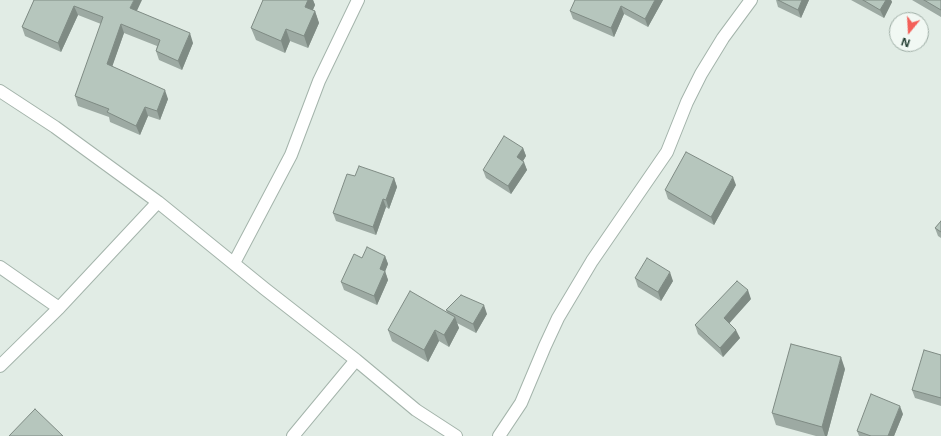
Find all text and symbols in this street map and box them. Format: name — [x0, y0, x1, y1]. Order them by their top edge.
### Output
north arrow — [889, 12, 929, 52]
text: N — [899, 34, 912, 51]

